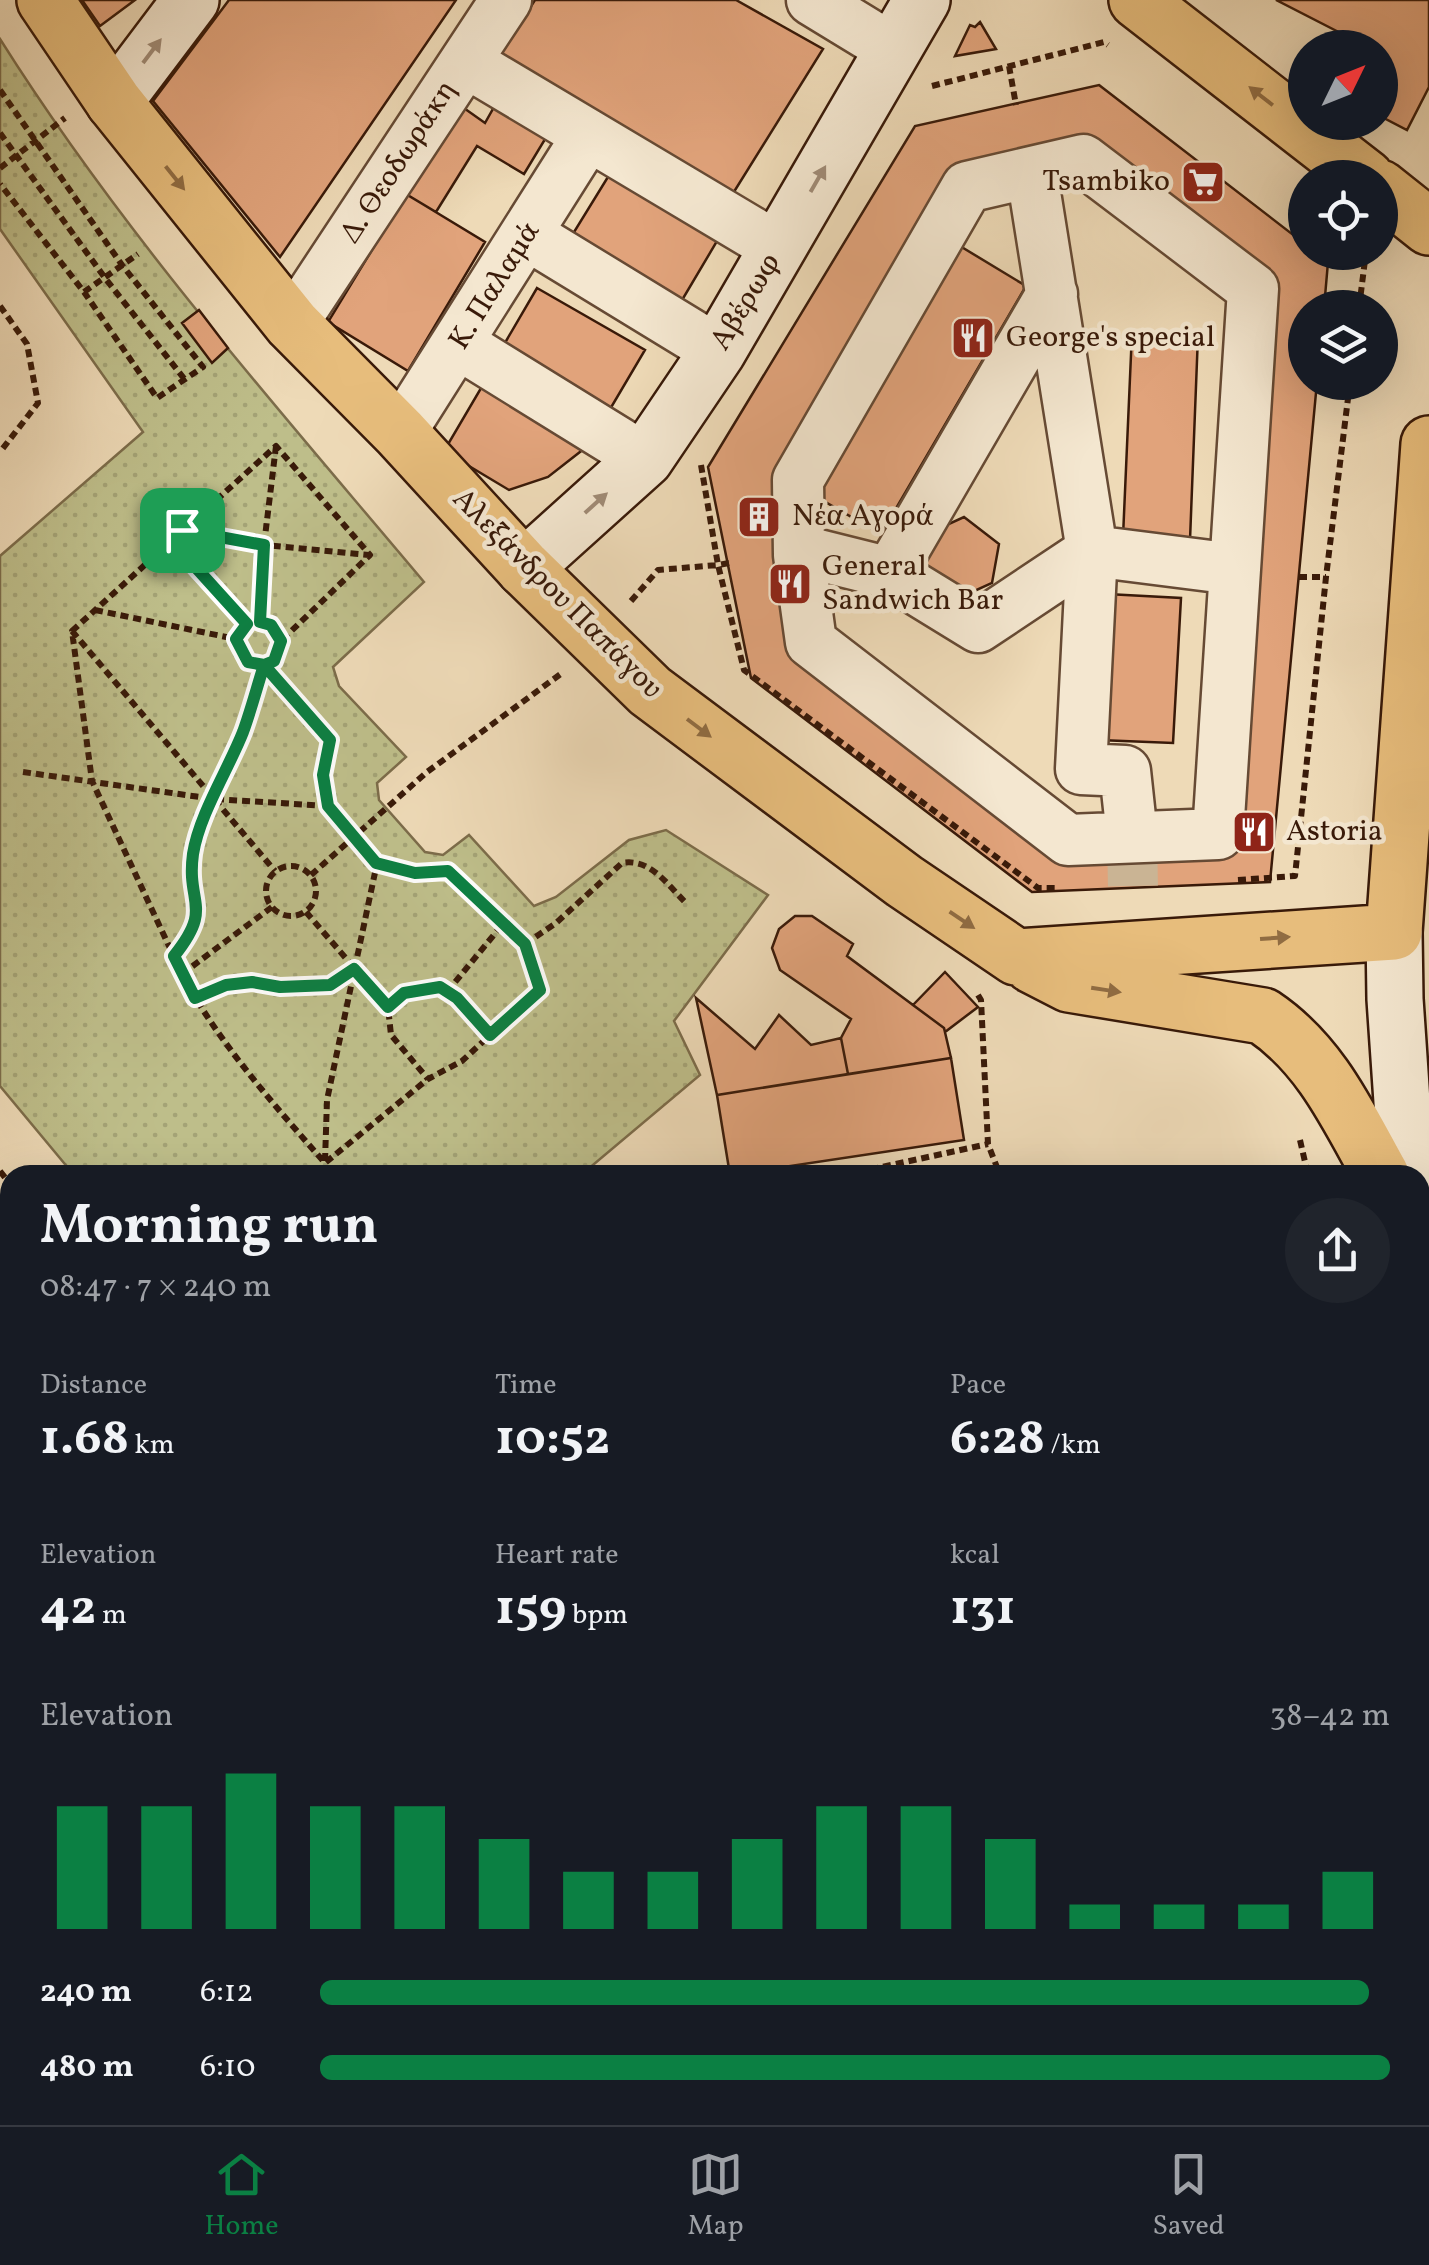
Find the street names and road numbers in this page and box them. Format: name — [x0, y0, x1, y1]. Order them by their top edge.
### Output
street label: Δ. Θεοδωράκη — [331, 72, 467, 252]
street label: Κ. Παλαμά — [439, 214, 551, 358]
street label: Αβέρωφ — [700, 245, 792, 359]
street label: Αλεξάνδρου Παπάγου — [442, 479, 672, 709]

